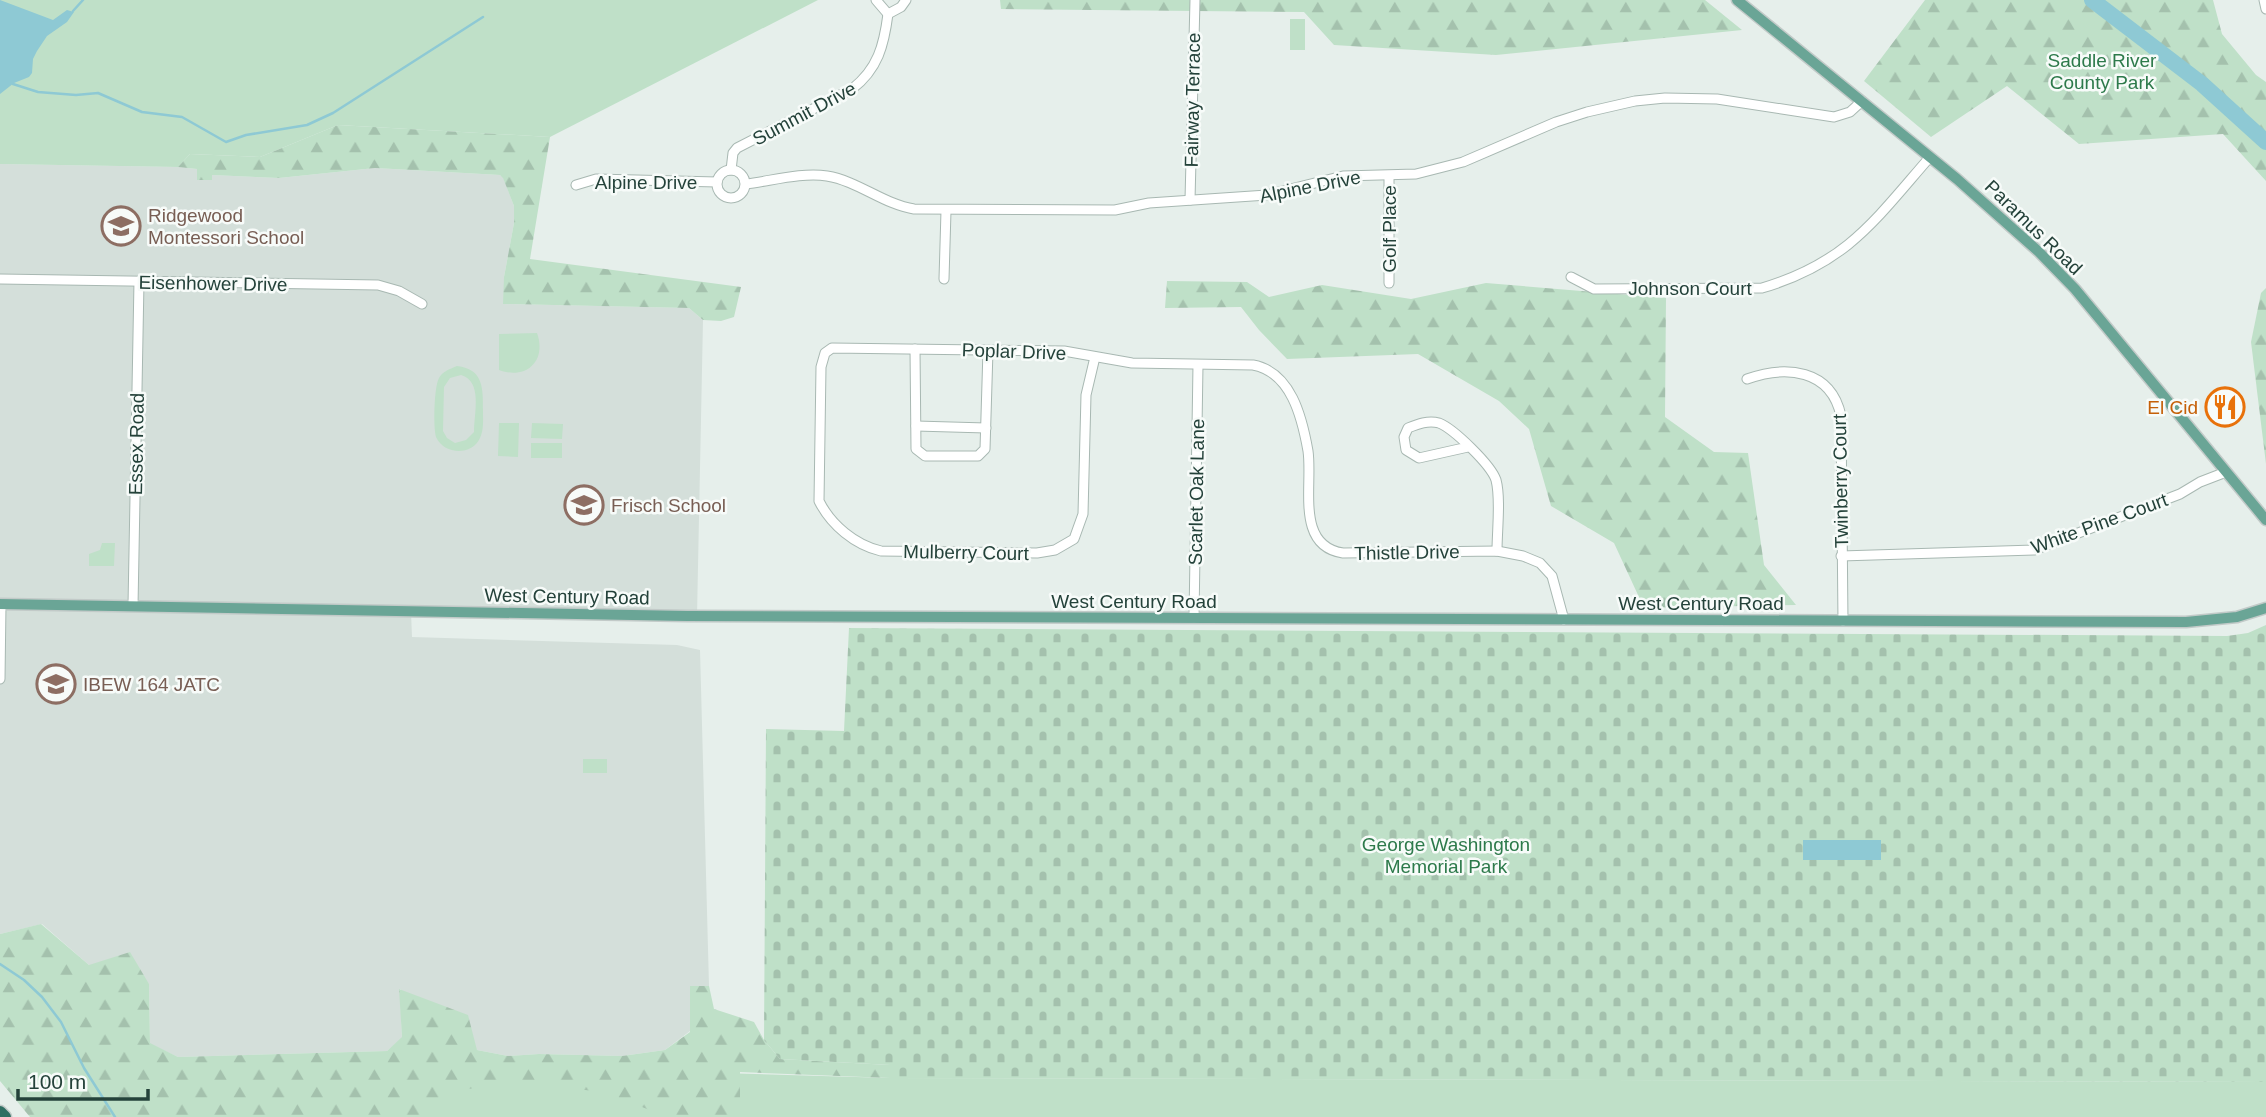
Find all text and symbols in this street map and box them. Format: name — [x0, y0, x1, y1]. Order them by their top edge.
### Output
street label: Fairway Terrace — [1181, 32, 1204, 168]
park label: Saddle River County Park — [2048, 50, 2157, 93]
street label: Summit Drive — [749, 77, 859, 149]
street label: Alpine Drive — [1258, 166, 1362, 207]
street label: Alpine Drive — [595, 172, 697, 193]
street label: Paramus Road — [1981, 176, 2087, 279]
street label: Golf Place — [1379, 185, 1400, 273]
school or university icon: Ridgewood Montessori School — [100, 205, 142, 247]
place label: Ridgewood Montessori School — [148, 205, 304, 248]
street label: Eisenhower Drive — [138, 272, 288, 295]
street label: Johnson Court — [1628, 278, 1753, 299]
street label: Poplar Drive — [961, 339, 1067, 364]
restaurant icon: El Cid — [2204, 386, 2246, 428]
street label: Essex Road — [125, 393, 148, 495]
place label: El Cid — [2147, 397, 2198, 418]
street label: Twinberry Court — [1829, 413, 1852, 548]
street label: Scarlet Oak Lane — [1185, 418, 1208, 566]
school or university icon: Frisch School — [563, 484, 605, 526]
street label: White Pine Court — [2028, 489, 2171, 558]
place label: Frisch School — [611, 495, 726, 516]
street label: Mulberry Court — [903, 541, 1030, 564]
street label: Thistle Drive — [1354, 541, 1460, 564]
street label: West Century Road — [484, 585, 650, 608]
street label: West Century Road — [1051, 591, 1217, 612]
street label: West Century Road — [1618, 593, 1784, 614]
school or university icon: IBEW 164 JATC — [35, 663, 77, 705]
place label: IBEW 164 JATC — [83, 674, 220, 695]
park label: George Washington Memorial Park — [1362, 834, 1530, 877]
scale bar — [18, 1058, 147, 1102]
text: 100 m — [28, 1070, 86, 1093]

